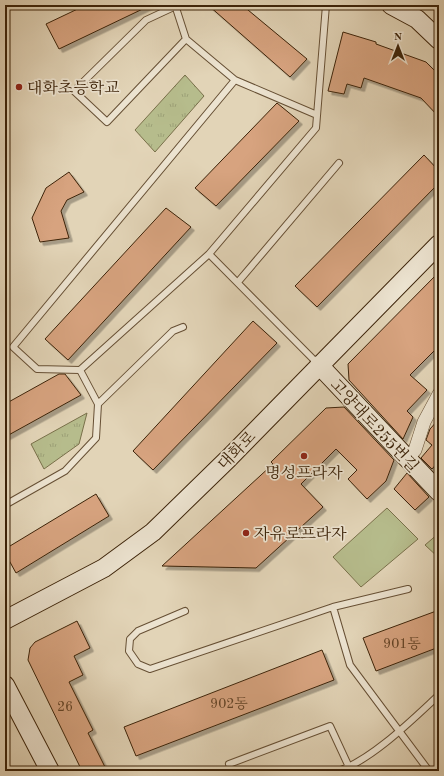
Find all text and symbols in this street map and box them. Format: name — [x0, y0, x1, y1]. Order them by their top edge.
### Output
north arrow — [378, 26, 418, 66]
text: N — [394, 32, 403, 43]
place label: 대화초등학교 — [27, 79, 120, 97]
marker: 대화초등학교 — [14, 82, 24, 92]
street label: 고양대로255번길 — [327, 376, 421, 476]
street label: 대화로 — [215, 428, 260, 474]
marker: 명성프라자 — [299, 451, 309, 461]
place label: 명성프라자 — [265, 465, 343, 482]
place label: 자유로프라자 — [254, 526, 347, 543]
marker: 자유로프라자 — [241, 528, 251, 538]
house number: 901동 — [383, 636, 421, 651]
house number: 902동 — [210, 696, 248, 711]
house number: 26 — [57, 700, 73, 714]

